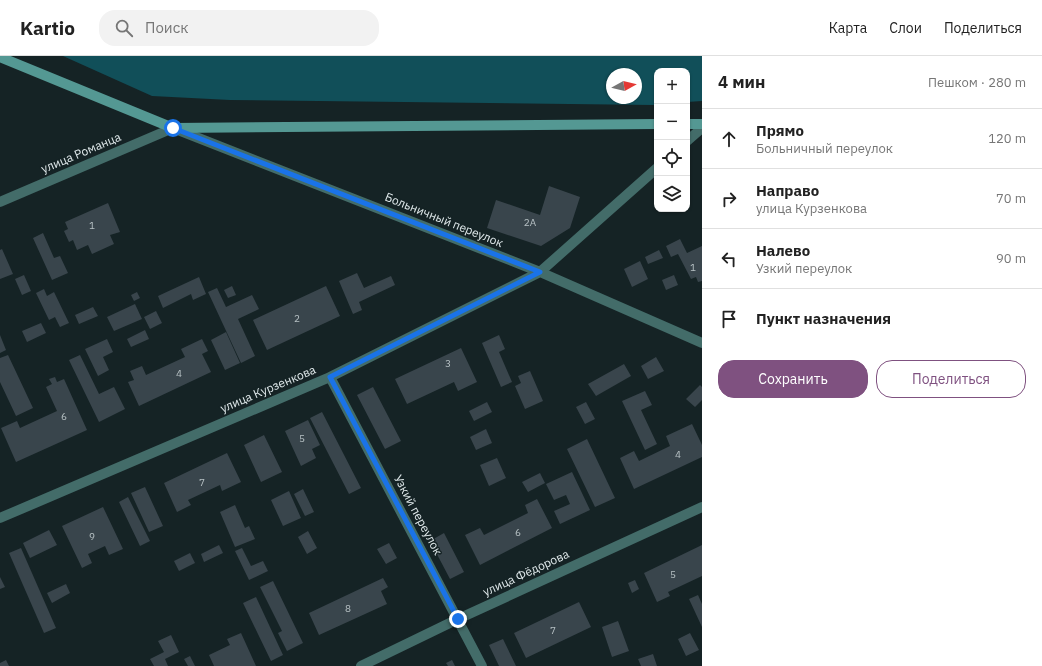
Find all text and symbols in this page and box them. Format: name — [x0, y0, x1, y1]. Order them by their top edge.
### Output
search box — [99, 10, 379, 46]
text: Kartio — [20, 16, 75, 40]
icon: search — [113, 17, 135, 39]
text: Поиск — [145, 18, 188, 37]
text: Карта — [829, 19, 867, 37]
text: Слои — [889, 19, 922, 37]
text: Поделиться — [944, 19, 1022, 37]
north arrow — [606, 68, 642, 104]
map controls — [654, 68, 690, 212]
button: + — [654, 68, 690, 104]
text: 4 мин — [718, 71, 765, 93]
text: Пешком · 280 m — [928, 74, 1026, 91]
button: − — [654, 104, 690, 140]
route start — [164, 119, 182, 137]
text: Прямо — [756, 121, 804, 140]
icon: ahead — [718, 128, 740, 150]
street label: улица Романца — [39, 129, 124, 176]
text: 120 m — [988, 130, 1026, 147]
button: locate — [654, 140, 690, 176]
text: Больничный переулок — [756, 140, 893, 157]
button: layers — [654, 176, 690, 212]
text: Направо — [756, 181, 819, 200]
icon: right — [718, 188, 740, 210]
street label: Больничный переулок — [383, 189, 506, 250]
text: 70 m — [996, 190, 1026, 207]
text: улица Курзенкова — [756, 200, 867, 217]
house number: 2А — [524, 216, 537, 229]
house number: 1 — [89, 219, 95, 232]
text: Налево — [756, 241, 810, 260]
icon: left — [718, 248, 740, 270]
text: 90 m — [996, 250, 1026, 267]
text: Узкий переулок — [756, 260, 852, 277]
house number: 1 — [690, 261, 696, 274]
icon: arrive — [718, 308, 740, 330]
text: Пункт назначения — [756, 309, 891, 328]
house number: 2 — [294, 312, 300, 325]
house number: 3 — [445, 357, 451, 370]
button: Сохранить — [718, 360, 868, 398]
button: Поделиться — [876, 360, 1026, 398]
street label: улица Курзенкова — [218, 361, 318, 415]
house number: 4 — [176, 367, 182, 380]
house number: 6 — [61, 410, 67, 423]
house number: 5 — [299, 432, 305, 445]
house number: 4 — [675, 448, 681, 461]
street label: Узкий переулок — [391, 472, 446, 558]
house number: 7 — [199, 476, 205, 489]
house number: 6 — [515, 526, 521, 539]
house number: 9 — [89, 530, 95, 543]
street label: улица Фёдорова — [480, 546, 572, 599]
house number: 5 — [670, 568, 676, 581]
house number: 8 — [345, 602, 351, 615]
route end — [449, 610, 467, 628]
house number: 7 — [550, 624, 556, 637]

